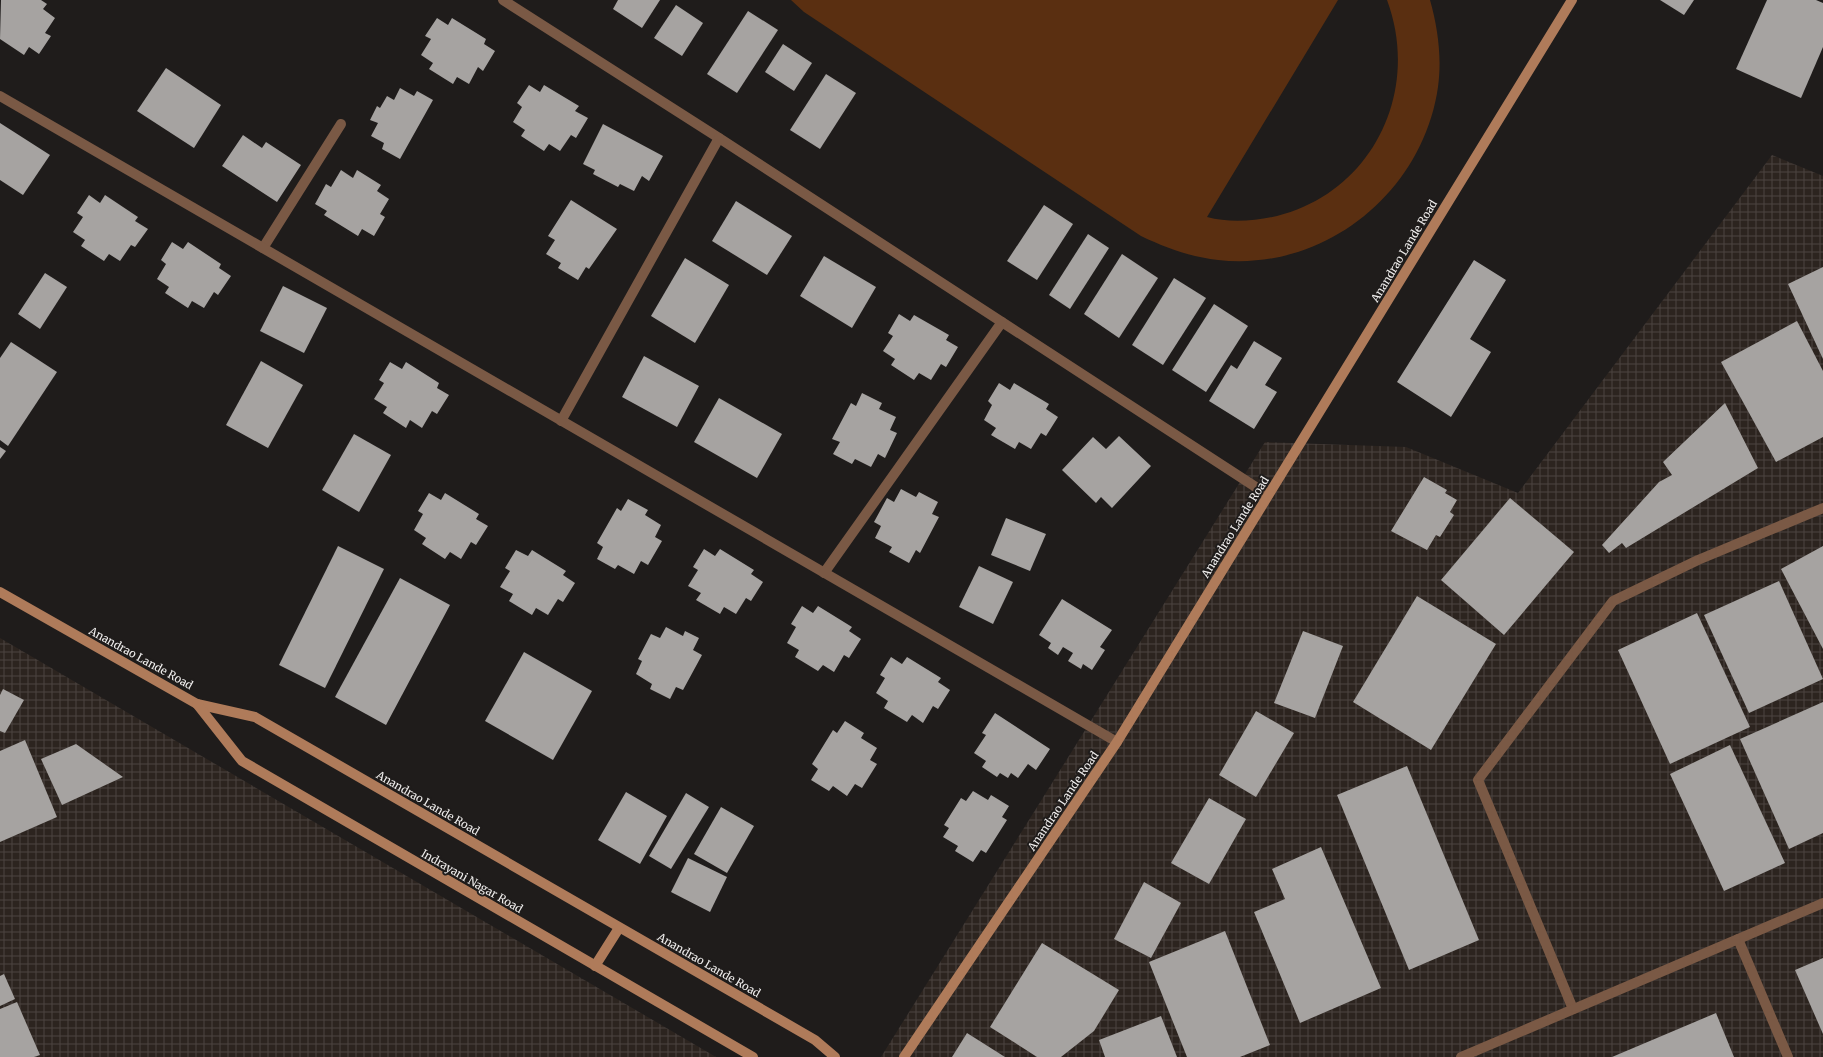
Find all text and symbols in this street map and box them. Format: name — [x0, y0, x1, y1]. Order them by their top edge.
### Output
street label: Anandrao Lande Road — [1367, 197, 1440, 306]
street label: Anandrao Lande Road — [1198, 473, 1272, 581]
street label: Anandrao Lande Road — [86, 623, 196, 693]
street label: Anandrao Lande Road — [1024, 748, 1102, 854]
street label: Anandrao Lande Road — [373, 767, 482, 838]
street label: Indrayani Nagar Road — [419, 846, 526, 916]
street label: Anandrao Lande Road — [654, 929, 763, 1000]

